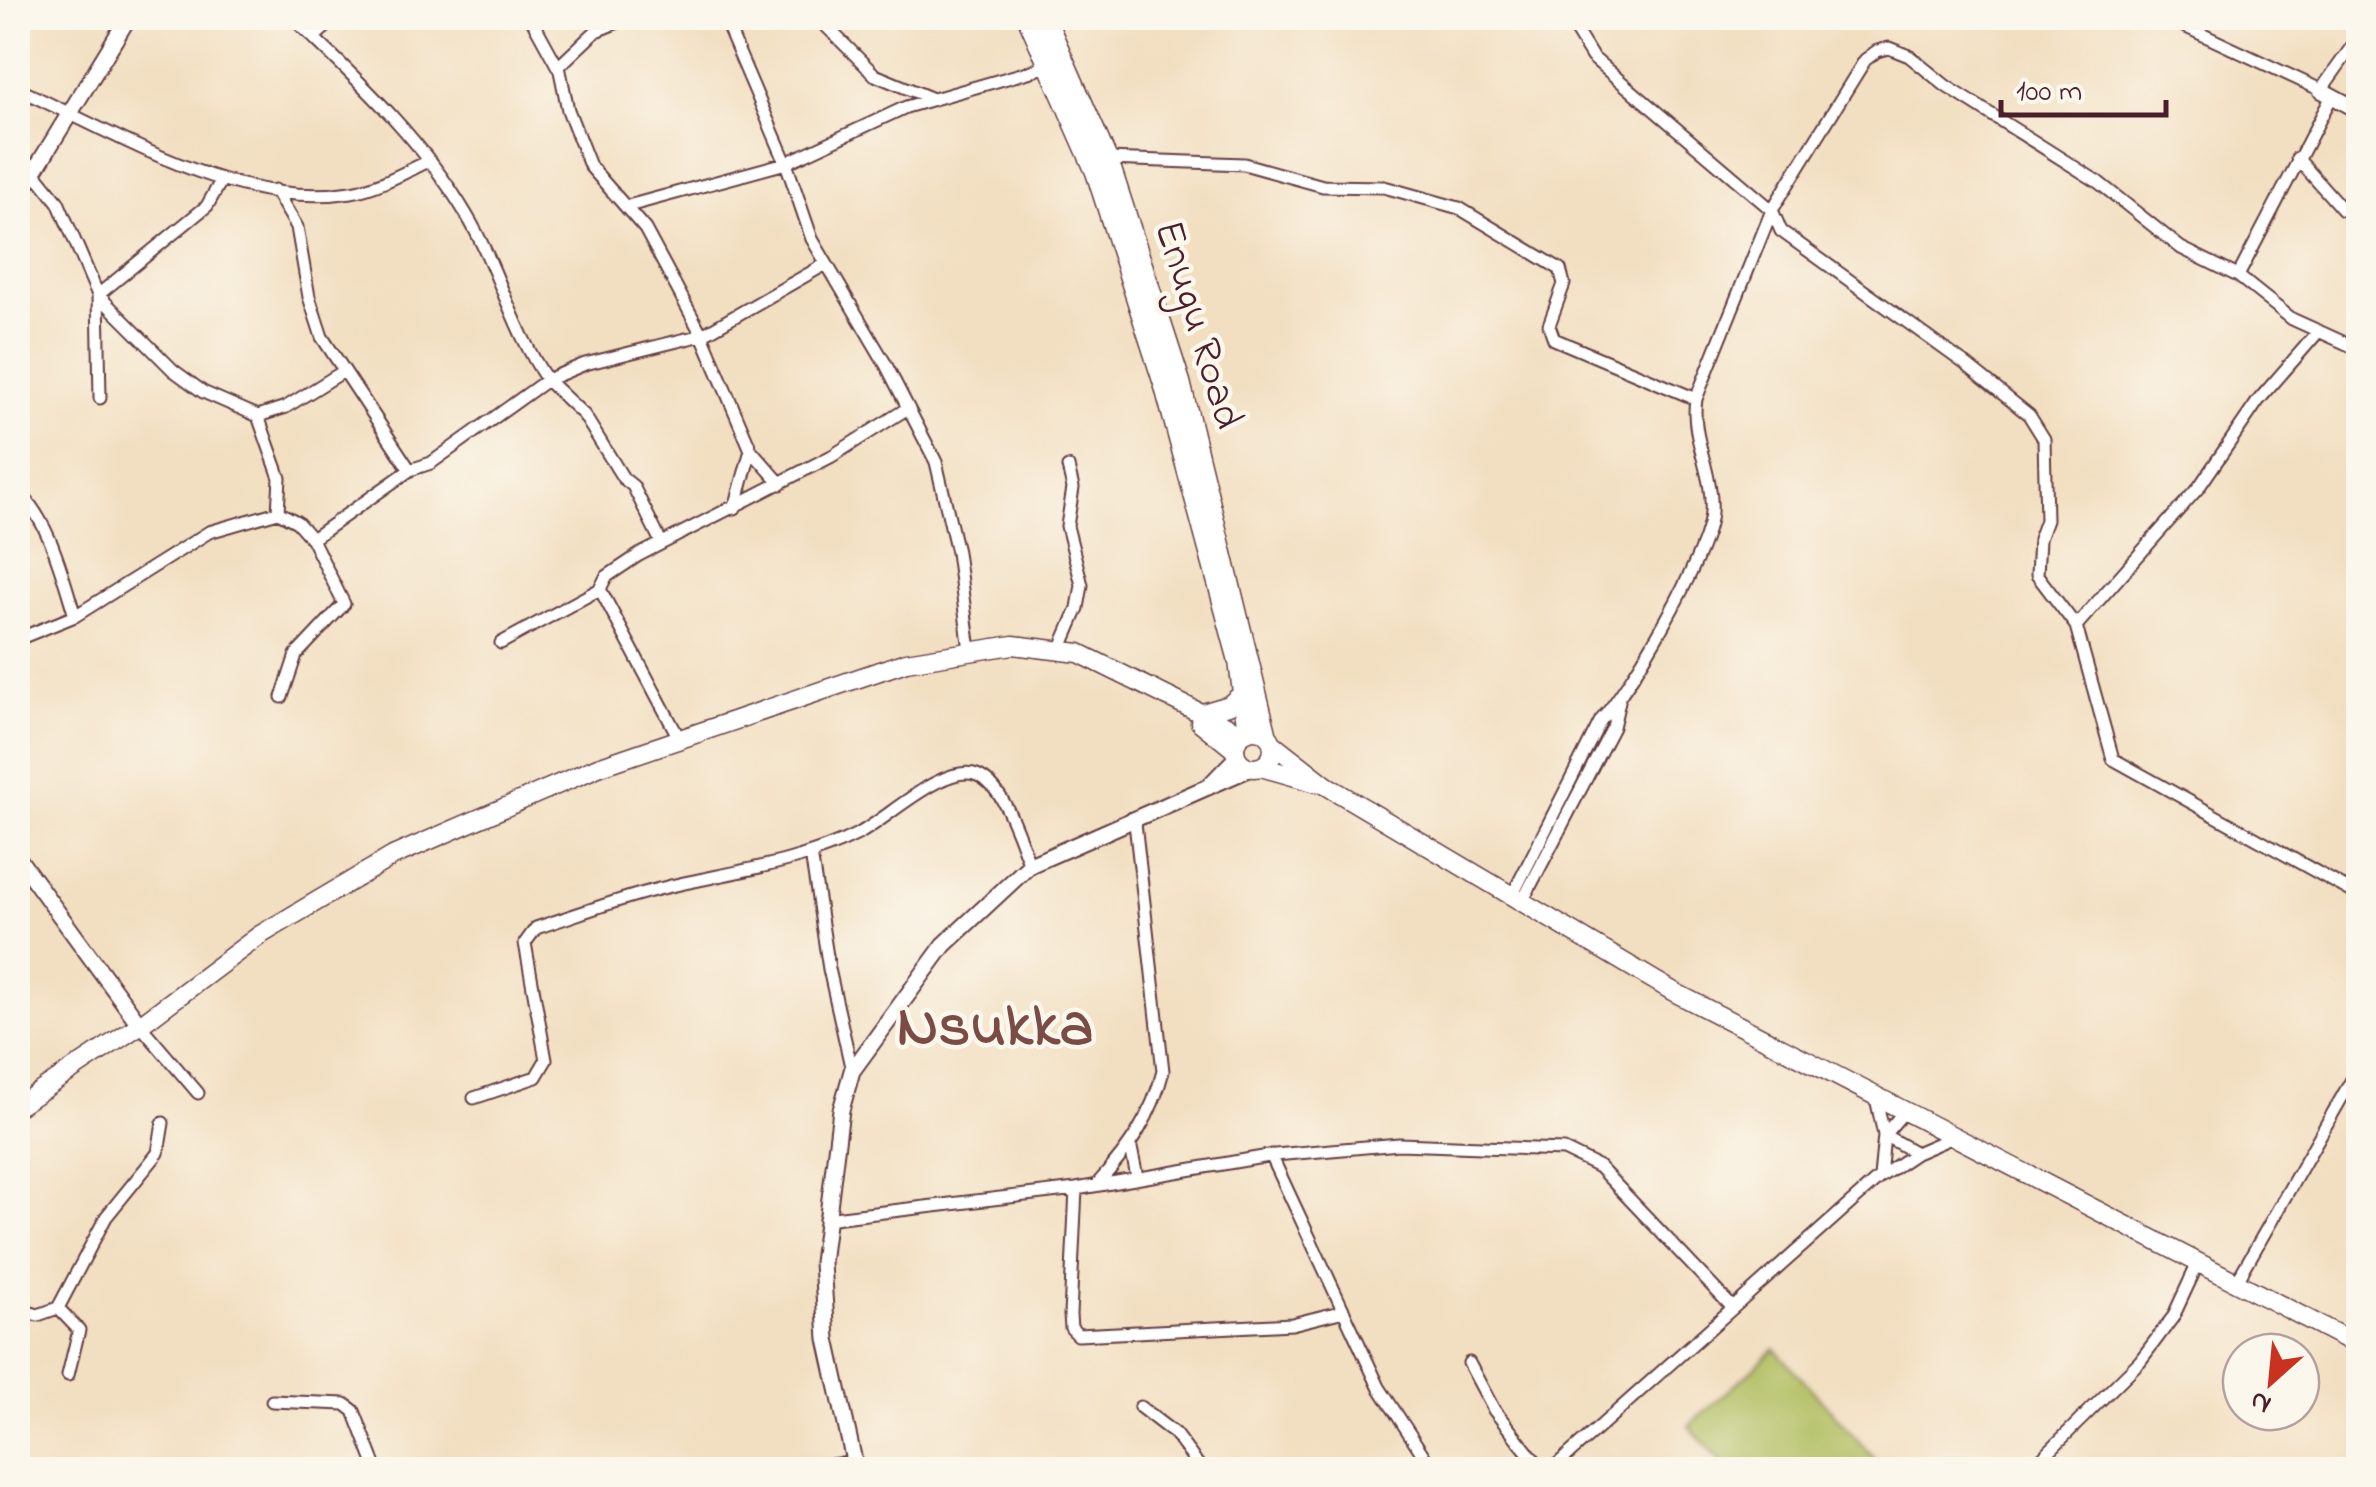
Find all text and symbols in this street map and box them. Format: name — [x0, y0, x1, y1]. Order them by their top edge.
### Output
scale bar — [2001, 55, 2166, 117]
text: 100 m — [2016, 71, 2082, 115]
street label: Enugu Road — [1136, 213, 1258, 437]
district label: Nsukka — [897, 984, 1093, 1074]
north arrow — [2221, 1332, 2321, 1432]
text: N — [2244, 1379, 2279, 1424]

